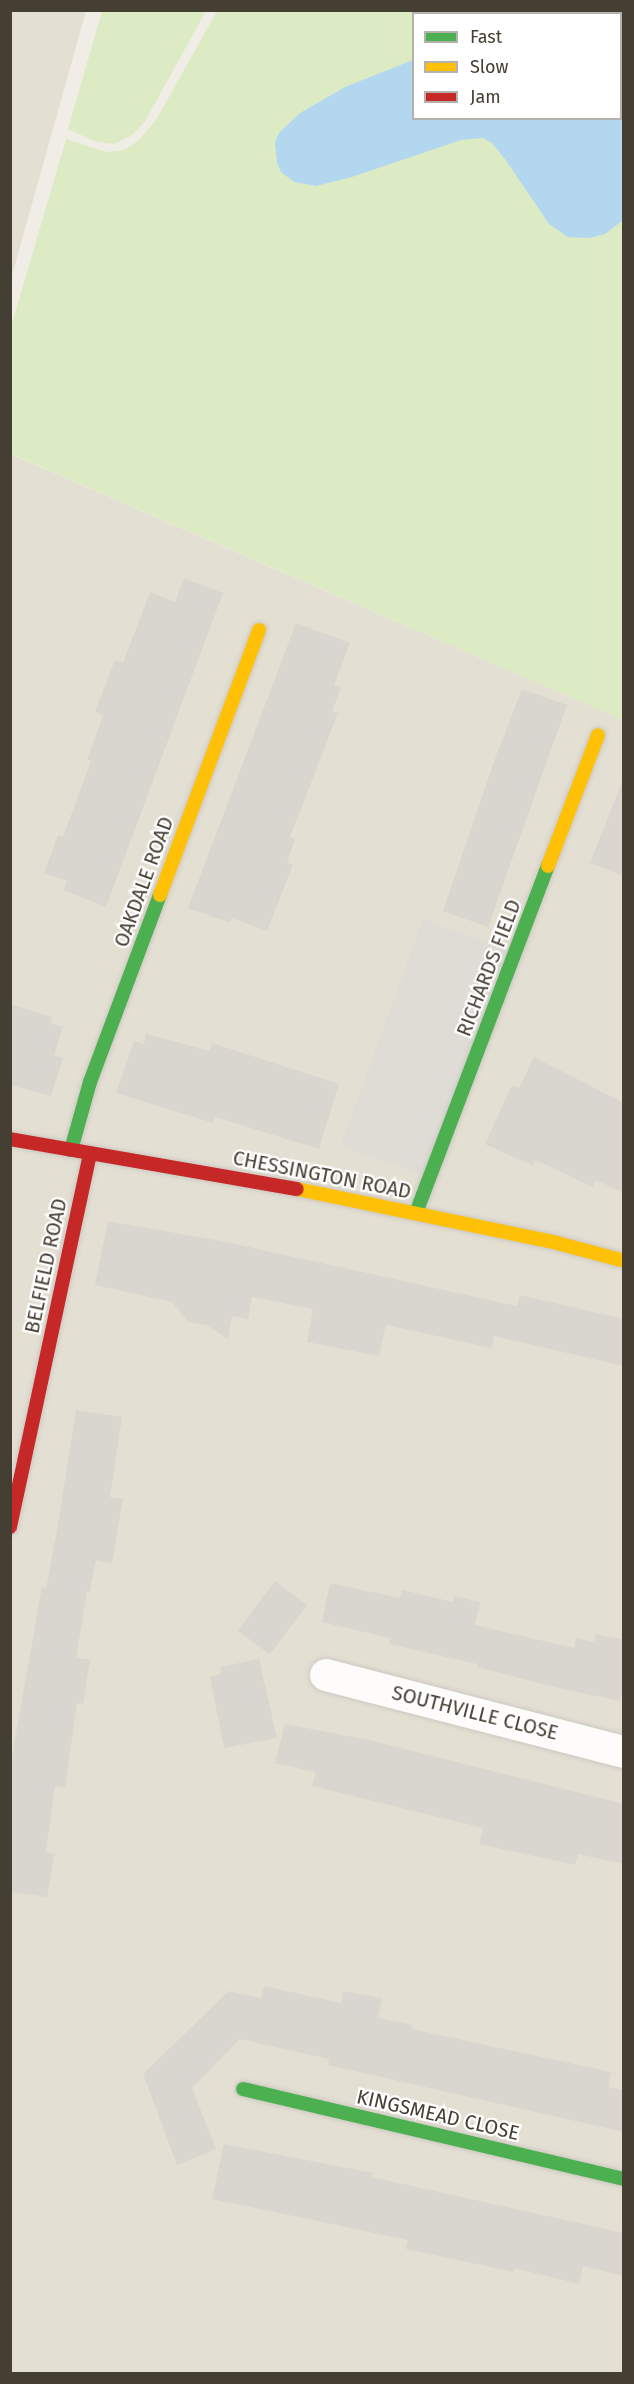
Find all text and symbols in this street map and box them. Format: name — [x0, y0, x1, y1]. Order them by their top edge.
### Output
legend — [412, 12, 622, 120]
text: Fast — [470, 26, 502, 48]
text: Slow — [470, 56, 508, 78]
text: Jam — [470, 86, 501, 108]
street label: OAKDALE ROAD — [109, 814, 179, 950]
street label: RICHARDS FIELD — [452, 896, 526, 1040]
street label: CHESSINGTON ROAD — [231, 1146, 413, 1204]
street label: BELFIELD ROAD — [20, 1196, 72, 1336]
street label: SOUTHVILLE CLOSE — [389, 1681, 561, 1745]
street label: KINGSMEAD CLOSE — [354, 2085, 522, 2145]

